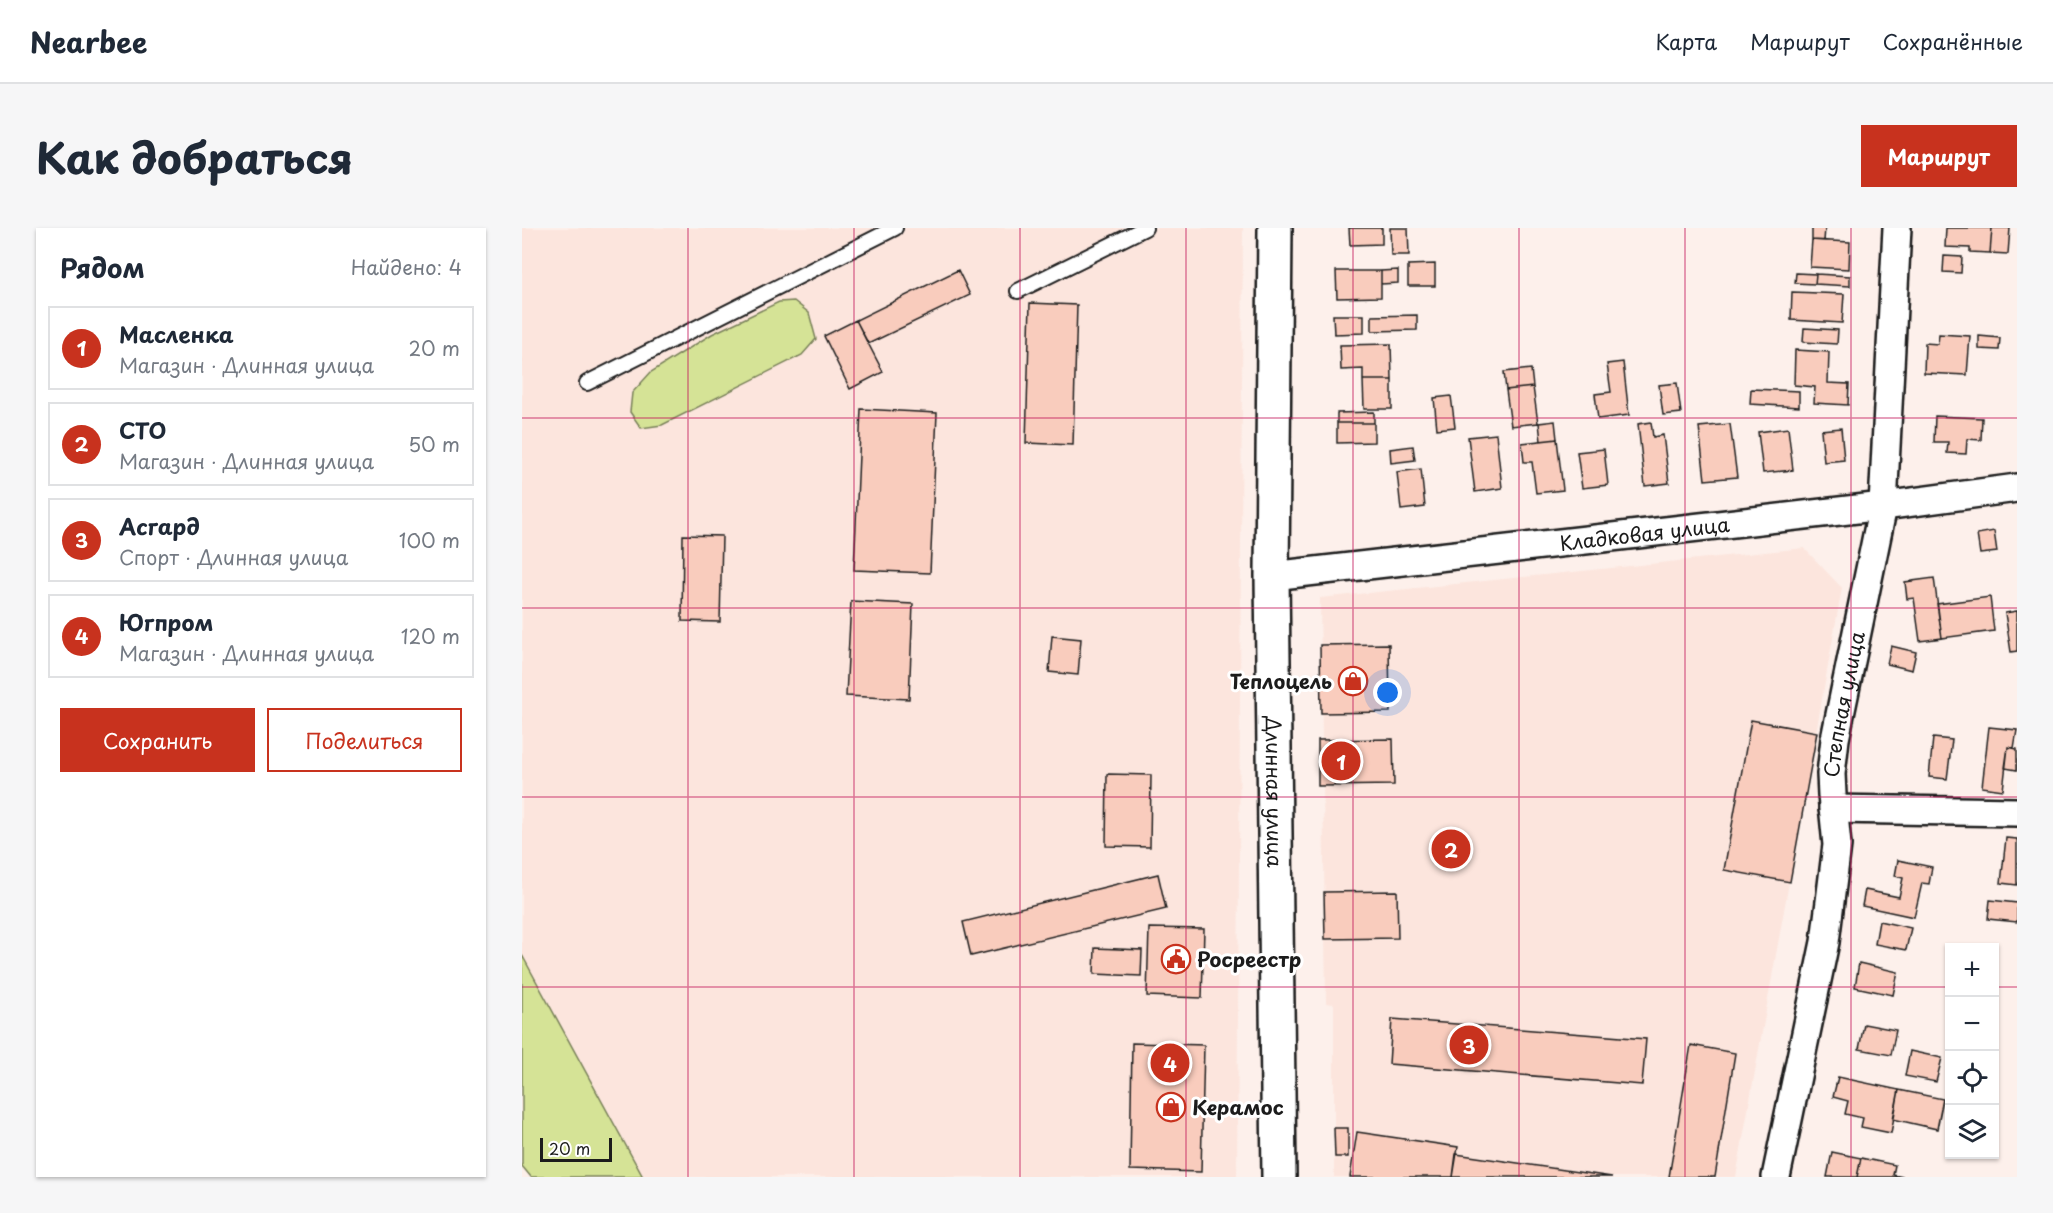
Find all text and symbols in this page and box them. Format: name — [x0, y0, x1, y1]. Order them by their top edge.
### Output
text: Nearbee — [30, 20, 147, 63]
text: Карта — [1656, 25, 1717, 57]
text: Маршрут — [1750, 25, 1850, 57]
text: Сохранённые — [1883, 25, 2023, 57]
text: Как добраться — [36, 125, 353, 188]
button: Маршрут — [1861, 125, 2017, 187]
text: Рядом — [60, 248, 145, 287]
text: Найдено: 4 — [351, 252, 462, 282]
text: Масленка — [119, 317, 234, 350]
text: 1 — [77, 333, 86, 363]
text: 20 m — [408, 333, 460, 363]
text: Магазин · Длинная улица — [119, 350, 374, 380]
text: СТО — [119, 413, 166, 446]
text: 2 — [74, 429, 89, 459]
text: 50 m — [408, 429, 460, 459]
text: Магазин · Длинная улица — [119, 446, 374, 476]
text: Асгард — [119, 509, 200, 542]
street label: Кладковая улица — [1558, 509, 1731, 558]
text: 3 — [75, 525, 88, 555]
text: 100 m — [399, 525, 460, 555]
text: Спорт · Длинная улица — [119, 542, 348, 572]
text: Югпром — [119, 605, 213, 638]
text: 4 — [75, 621, 88, 651]
text: 120 m — [401, 621, 460, 651]
street label: Степная улица — [1816, 628, 1872, 779]
text: Магазин · Длинная улица — [119, 638, 374, 668]
shop icon: Теплоцель — [1337, 665, 1369, 697]
place label: Теплоцель — [1230, 666, 1332, 696]
your location — [1373, 678, 1402, 707]
button: Сохранить — [60, 708, 255, 772]
button: Поделиться — [267, 708, 462, 772]
street label: Длинная улица — [1259, 715, 1290, 868]
pin: 1 — [1322, 738, 1360, 784]
pin: 2 — [1432, 826, 1470, 872]
public building icon: Росреестр — [1160, 943, 1192, 975]
map controls — [1945, 943, 1999, 1159]
button: + — [1945, 943, 1999, 997]
place label: Росреестр — [1197, 944, 1301, 974]
button: − — [1945, 997, 1999, 1051]
pin: 3 — [1450, 1022, 1488, 1068]
pin: 4 — [1150, 1040, 1190, 1086]
button: locate — [1945, 1051, 1999, 1105]
shop icon: Керамос — [1155, 1091, 1187, 1123]
place label: Керамос — [1192, 1092, 1284, 1122]
button: layers — [1945, 1105, 1999, 1159]
scale bar — [540, 1135, 612, 1162]
text: 20 m — [549, 1136, 590, 1160]

